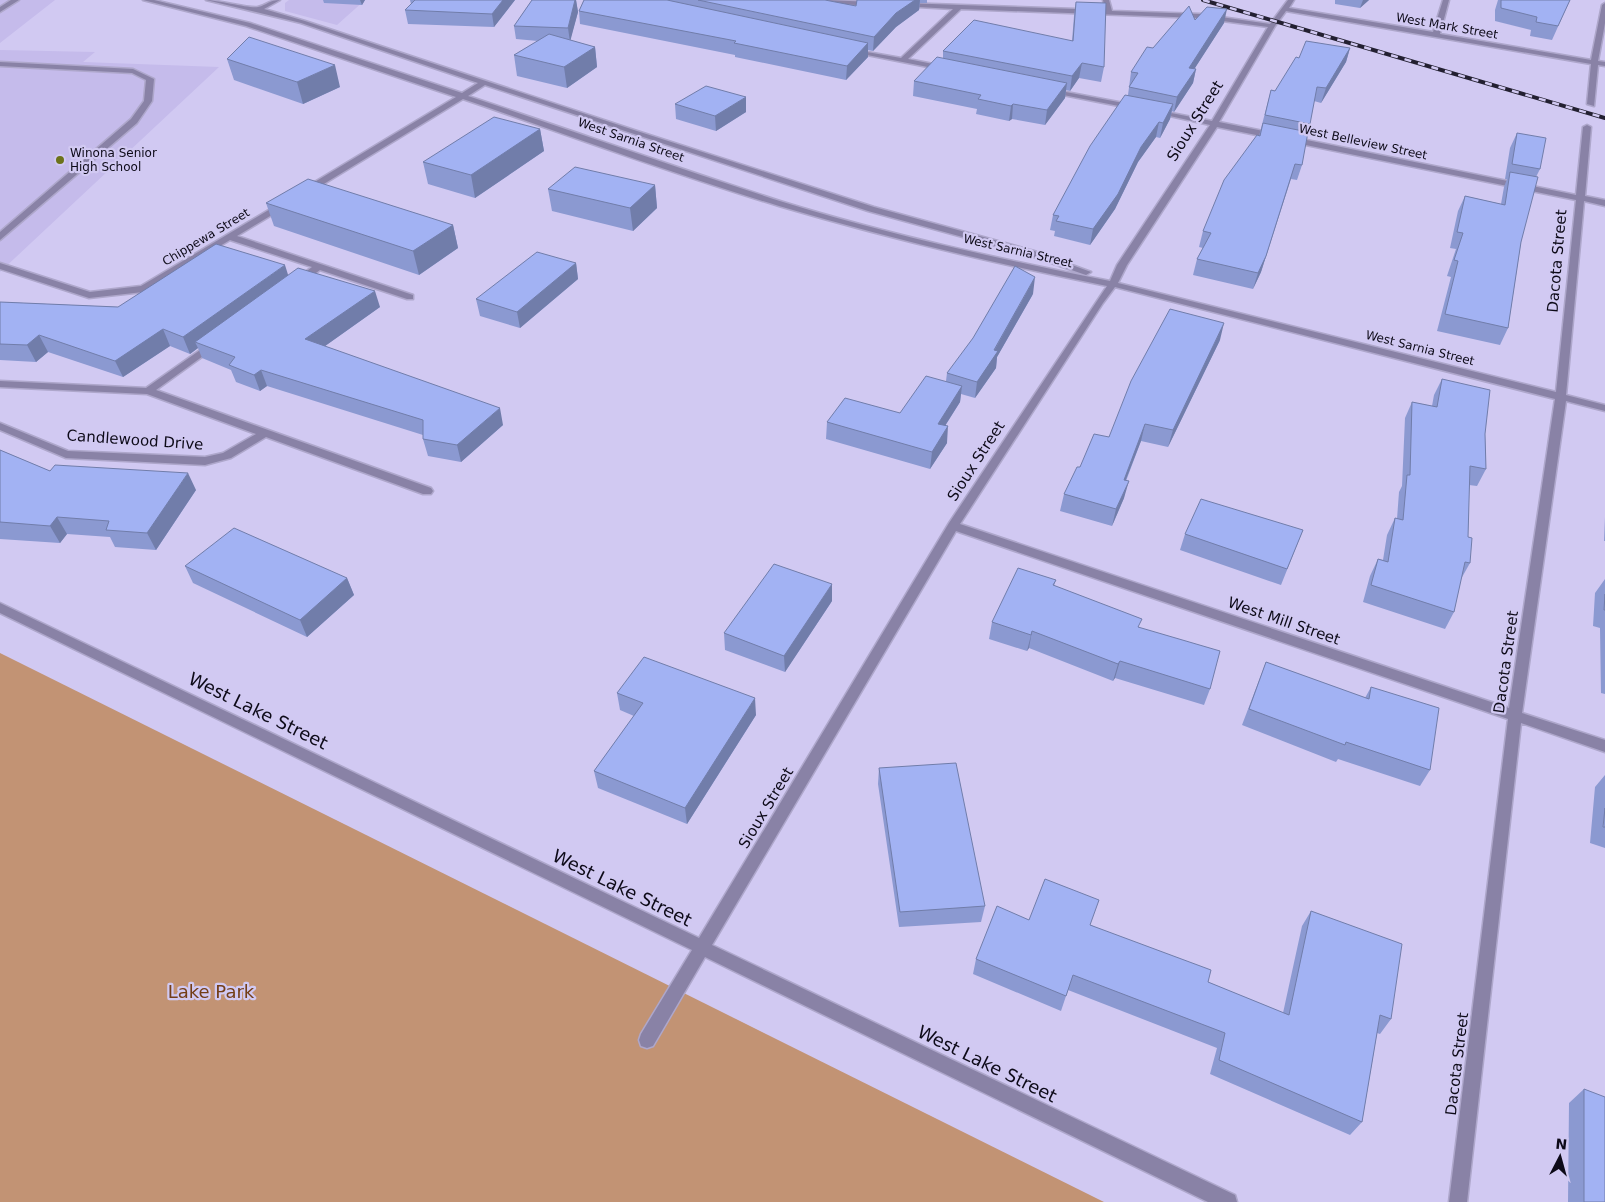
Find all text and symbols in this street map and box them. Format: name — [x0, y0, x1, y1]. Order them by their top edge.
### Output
street label: West Mark Street — [1395, 10, 1499, 42]
street label: Sioux Street — [1163, 77, 1227, 165]
street label: West Sarnia Street — [576, 115, 686, 165]
street label: West Belleview Street — [1298, 122, 1429, 163]
place label: Winona Senior High School — [70, 146, 157, 174]
marker: Winona Senior High School — [54, 154, 66, 166]
street label: Chippewa Street — [160, 205, 252, 269]
street label: Dacota Street — [1544, 209, 1570, 313]
street label: West Sarnia Street — [962, 232, 1074, 270]
street label: West Sarnia Street — [1364, 328, 1476, 368]
street label: Sioux Street — [944, 418, 1009, 504]
street label: Candlewood Drive — [66, 426, 204, 454]
street label: West Mill Street — [1226, 593, 1343, 649]
street label: Dacota Street — [1490, 609, 1522, 715]
street label: West Lake Street — [185, 668, 331, 753]
street label: Sioux Street — [735, 764, 797, 852]
street label: West Lake Street — [549, 845, 695, 930]
park label: Lake Park — [168, 981, 255, 1002]
street label: Dacota Street — [1442, 1011, 1472, 1117]
street label: West Lake Street — [914, 1021, 1060, 1106]
north arrow — [1535, 1132, 1585, 1182]
text: N — [1555, 1136, 1568, 1153]

